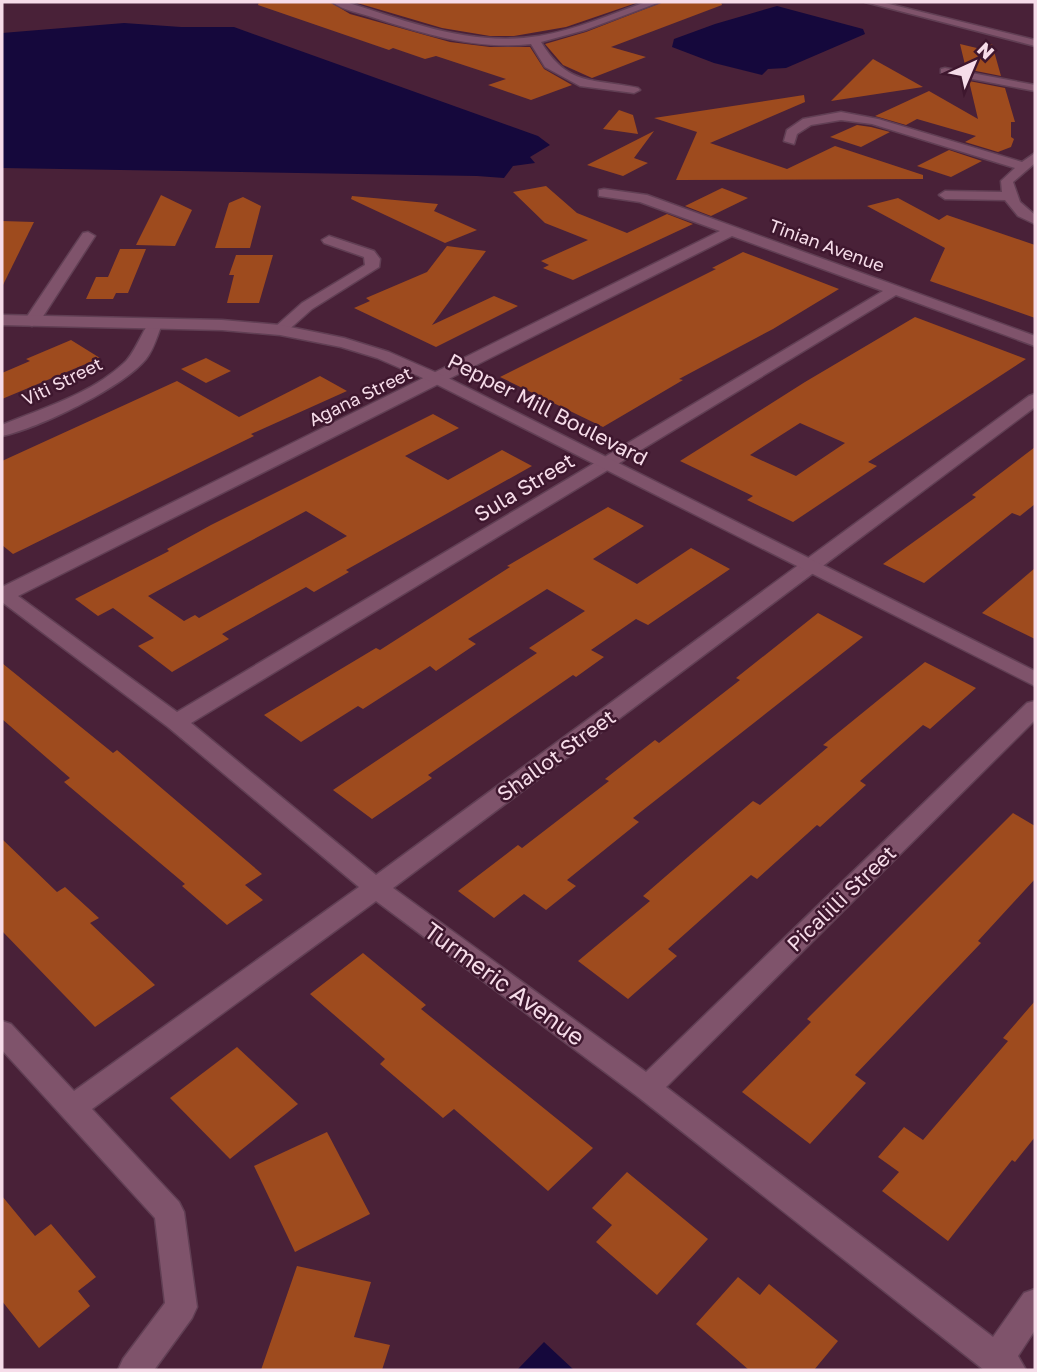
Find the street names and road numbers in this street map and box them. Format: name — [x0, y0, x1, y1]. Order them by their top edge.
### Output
street label: Tinian Avenue — [766, 214, 888, 276]
street label: Pepper Mill Boulevard — [444, 347, 652, 471]
street label: Viti Street — [18, 352, 106, 410]
street label: Agana Street — [305, 362, 415, 430]
street label: Sula Street — [469, 447, 579, 527]
street label: Shallot Street — [492, 703, 620, 807]
street label: Picalilli Street — [781, 839, 901, 957]
street label: Turmeric Avenue — [419, 915, 591, 1051]

